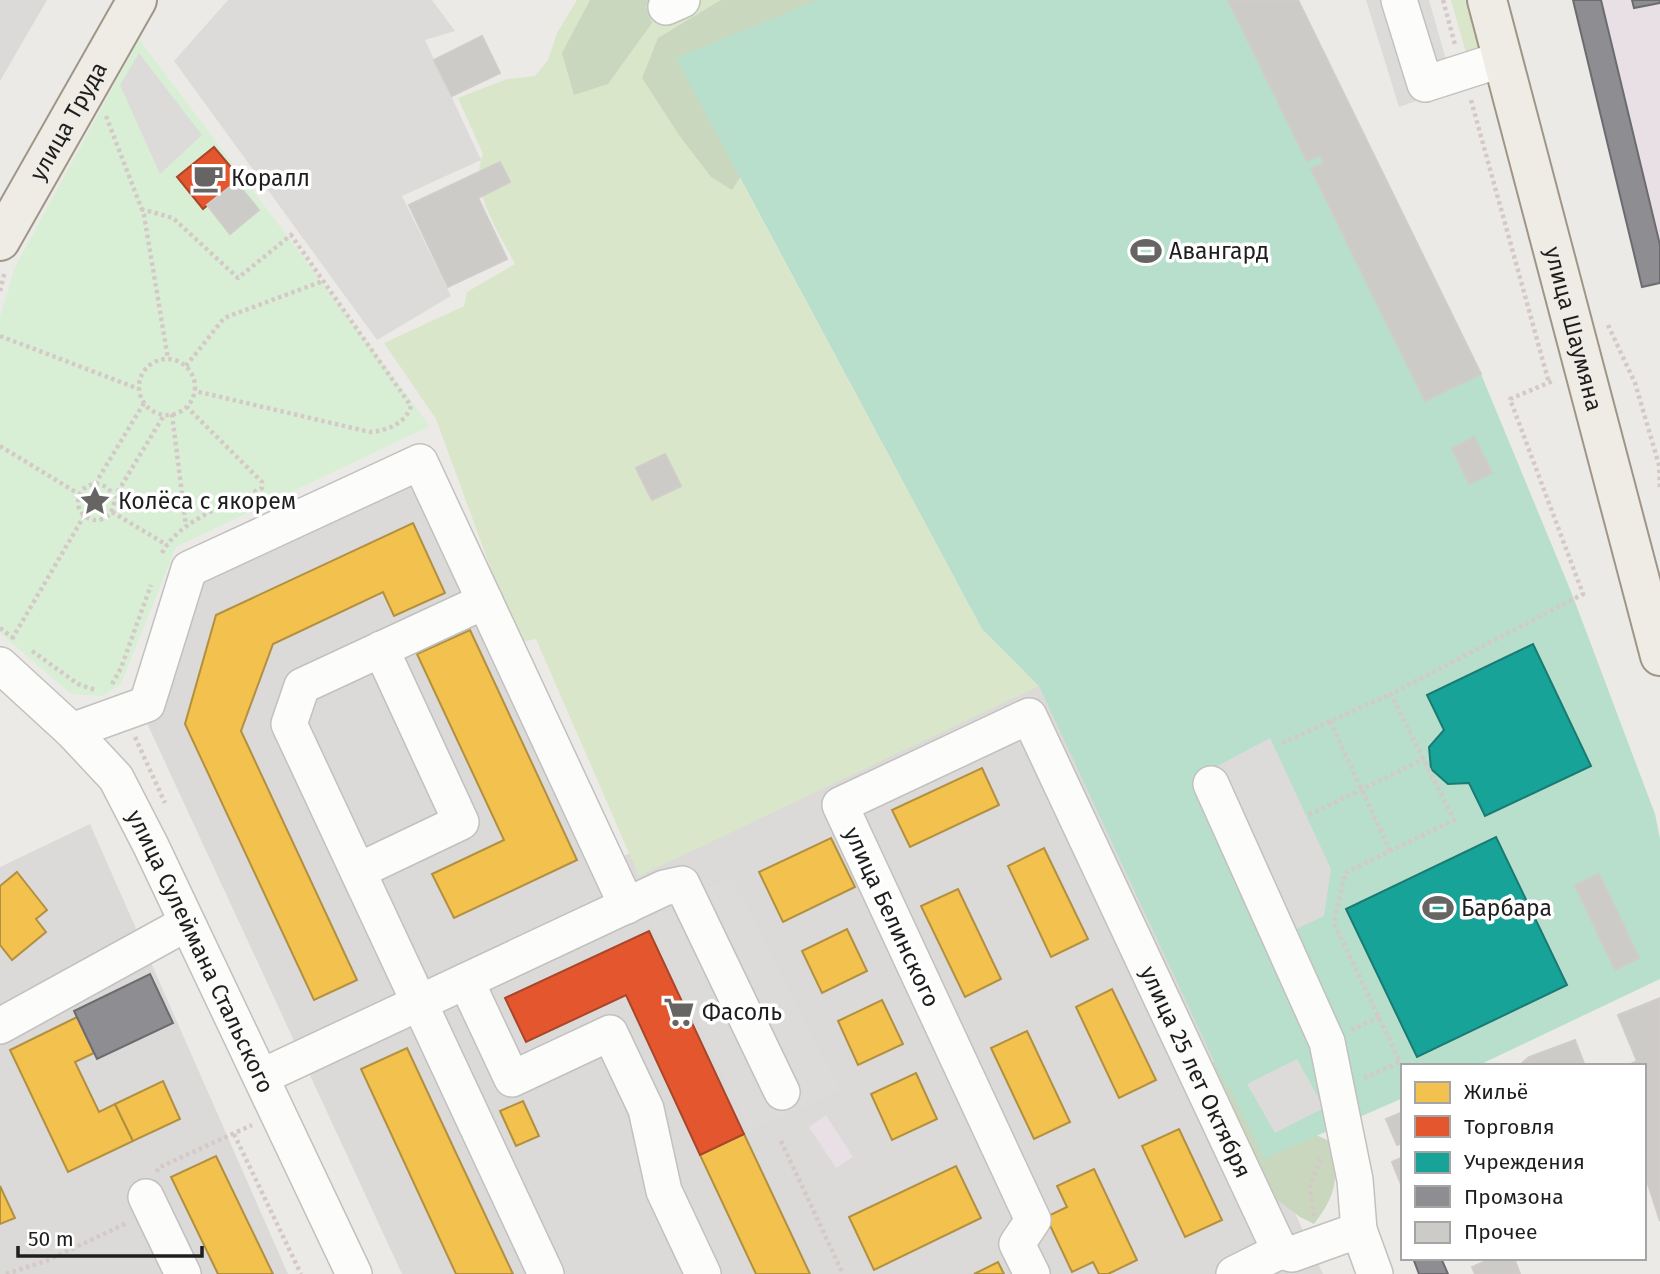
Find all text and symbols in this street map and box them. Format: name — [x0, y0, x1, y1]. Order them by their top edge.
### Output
street label: улица Труда — [23, 57, 113, 185]
cafe icon: Коралл — [191, 161, 225, 195]
place label: Коралл — [231, 164, 310, 192]
sports icon: Авангард — [1129, 234, 1163, 268]
place label: Авангард — [1169, 237, 1269, 265]
street label: улица Шаумяна — [1539, 243, 1609, 414]
place icon: Колёса с якорем — [78, 484, 112, 518]
place label: Колёса с якорем — [118, 487, 296, 515]
street label: улица Сулеймана Стальского — [121, 805, 280, 1098]
street label: улица Белинского — [838, 823, 946, 1011]
sports icon: Барбара — [1421, 891, 1455, 925]
place label: Барбара — [1461, 894, 1552, 922]
street label: улица 25 лет Октября — [1134, 961, 1258, 1182]
supermarket icon: Фасоль — [662, 995, 696, 1029]
place label: Фасоль — [702, 998, 782, 1026]
legend — [1401, 1064, 1646, 1260]
text: Жильё — [1464, 1079, 1528, 1105]
text: Торговля — [1464, 1114, 1555, 1140]
text: Учреждения — [1464, 1149, 1585, 1175]
text: Промзона — [1464, 1184, 1564, 1210]
scale bar — [18, 1214, 201, 1258]
text: Прочее — [1464, 1219, 1537, 1245]
text: 50 m — [28, 1226, 74, 1252]

